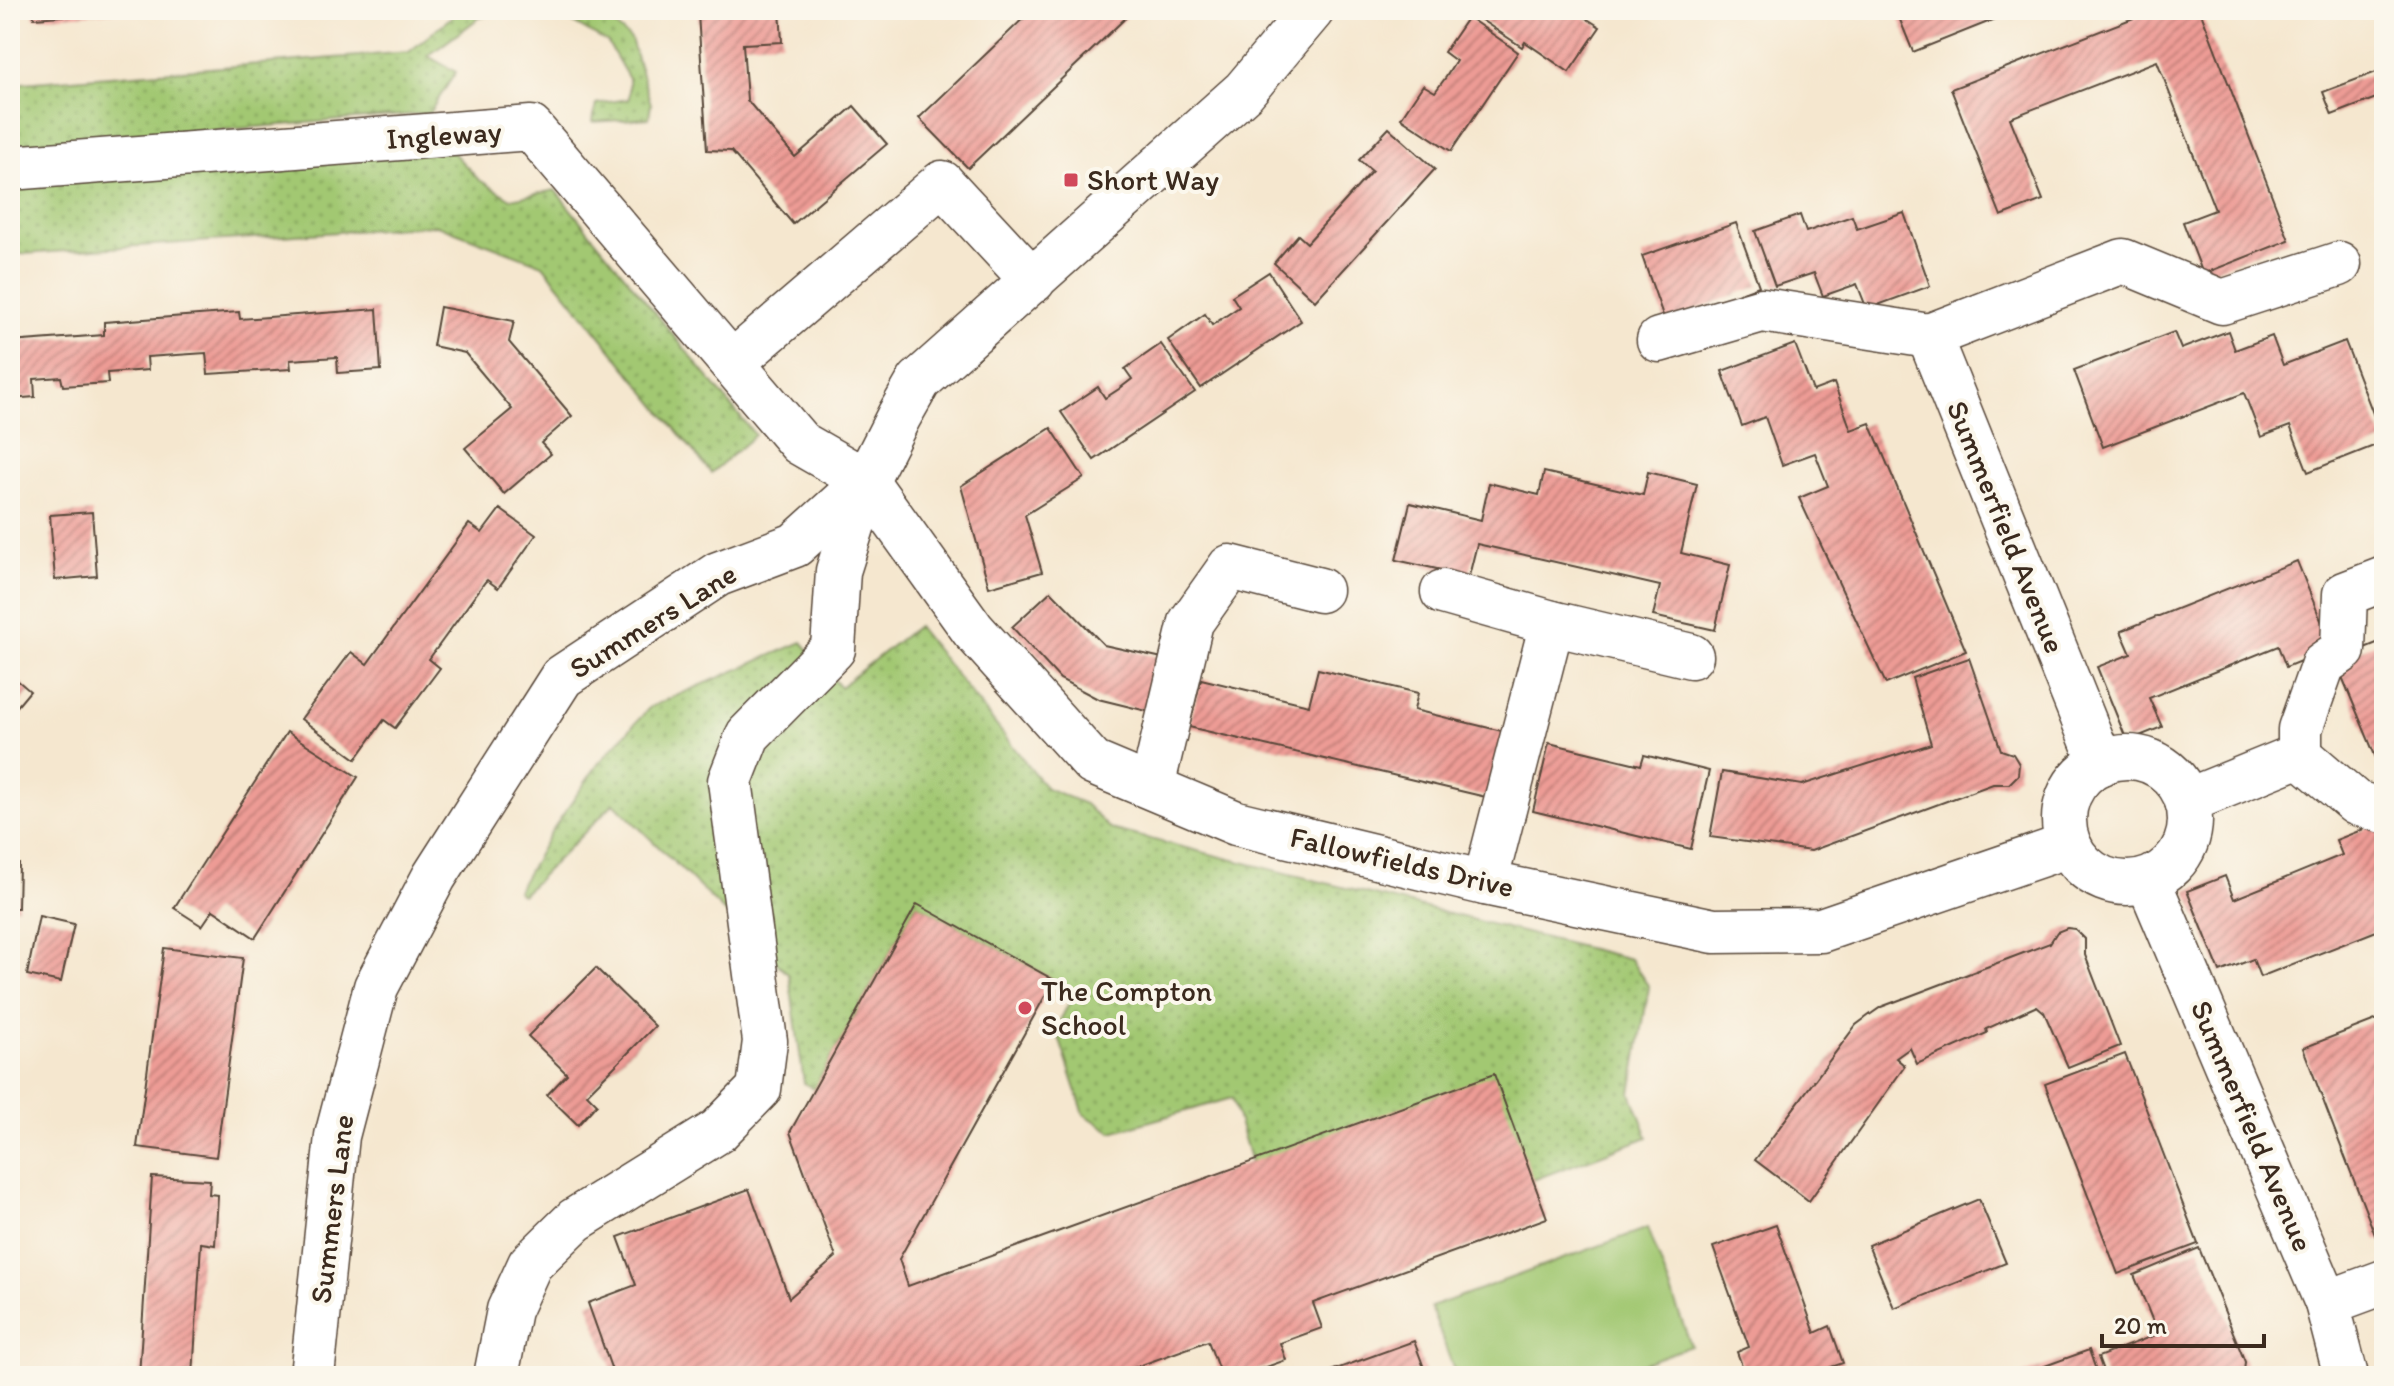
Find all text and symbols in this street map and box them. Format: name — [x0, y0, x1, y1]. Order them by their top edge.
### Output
street label: Ingleway — [385, 112, 503, 157]
place label: Short Way — [1087, 161, 1219, 198]
marker: Short Way — [1062, 171, 1080, 189]
street label: Summerfield Avenue — [1939, 395, 2074, 658]
street label: Summers Lane — [562, 555, 743, 687]
street label: Fallowfields Drive — [1287, 818, 1518, 905]
place label: The Compton School — [1041, 972, 1212, 1043]
street label: Summerfield Avenue — [2183, 995, 2322, 1257]
marker: The Compton School — [1016, 999, 1034, 1017]
street label: Summers Lane — [302, 1112, 361, 1306]
scale bar — [2102, 1298, 2264, 1348]
text: 20 m — [2114, 1311, 2167, 1340]

